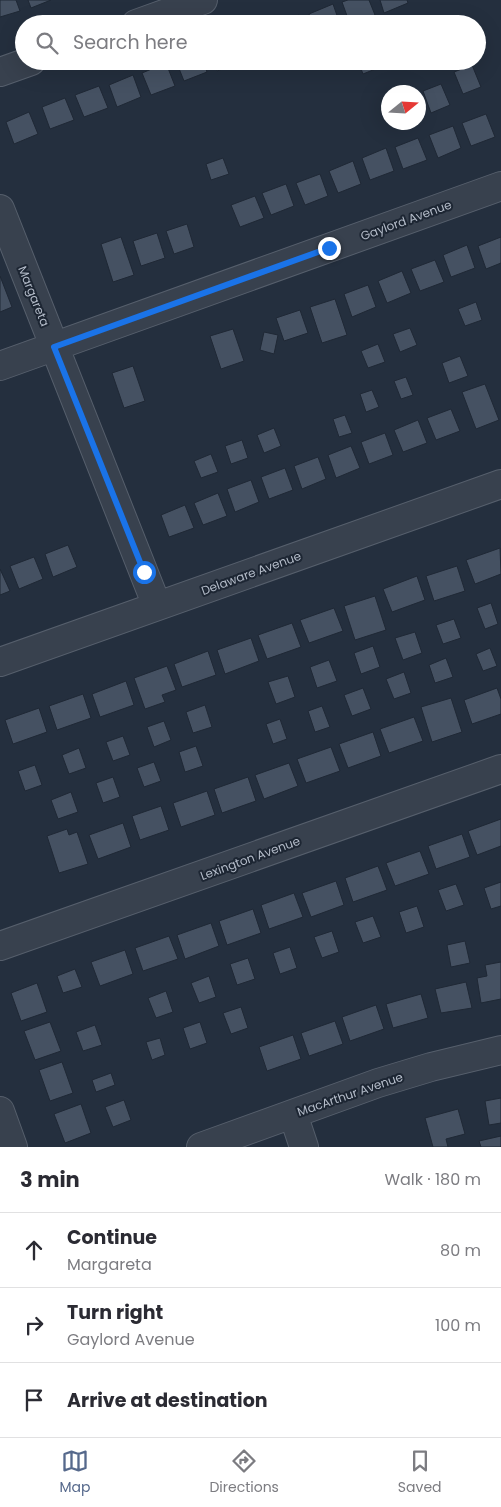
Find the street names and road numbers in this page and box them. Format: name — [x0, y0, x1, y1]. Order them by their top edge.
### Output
street label: Gaylord Avenue — [358, 196, 454, 244]
street label: Margareta — [14, 263, 54, 329]
street label: Delaware Avenue — [199, 547, 303, 599]
street label: Lexington Avenue — [198, 832, 302, 884]
street label: MacArthur Avenue — [295, 1068, 405, 1120]

